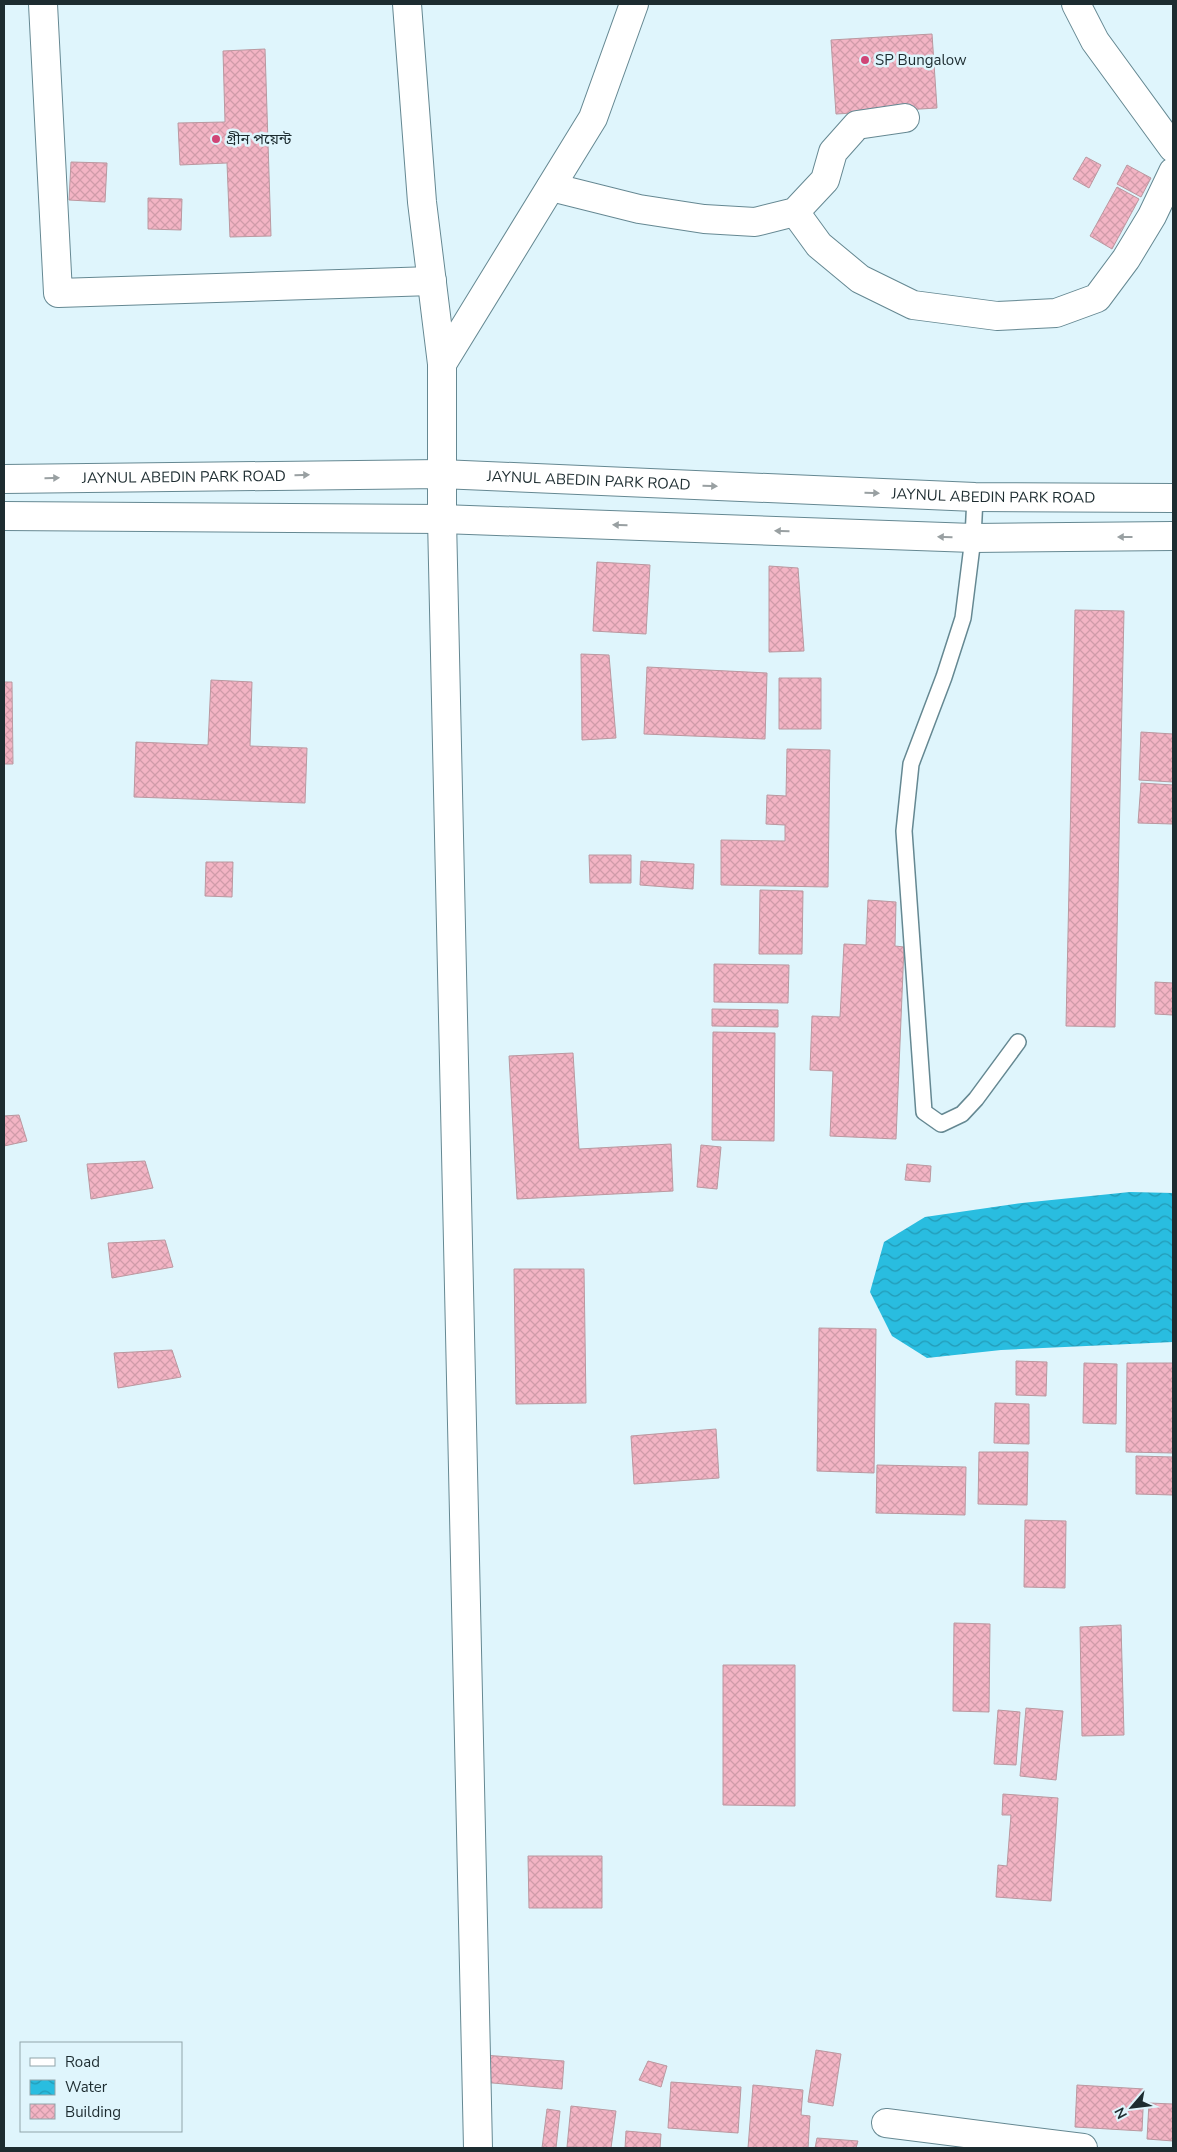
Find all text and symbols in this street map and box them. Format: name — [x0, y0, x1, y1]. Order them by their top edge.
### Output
place label: SP Bungalow — [875, 50, 967, 70]
marker: SP Bungalow — [859, 54, 871, 66]
place label: গ্রীন পয়েন্ট — [226, 129, 292, 149]
marker: গ্রীন পয়েন্ট — [210, 133, 222, 145]
street label: JAYNUL ABEDIN PARK ROAD — [81, 466, 286, 488]
street label: JAYNUL ABEDIN PARK ROAD — [486, 466, 691, 495]
one-way arrow — [295, 471, 311, 479]
one-way arrow — [45, 474, 61, 482]
one-way arrow — [702, 482, 718, 490]
street label: JAYNUL ABEDIN PARK ROAD — [890, 483, 1095, 508]
one-way arrow — [864, 489, 880, 497]
one-way arrow — [611, 521, 627, 529]
one-way arrow — [774, 527, 790, 535]
one-way arrow — [936, 532, 952, 540]
one-way arrow — [1116, 533, 1132, 541]
legend — [20, 2042, 182, 2132]
text: Road — [65, 2052, 100, 2072]
text: Water — [65, 2077, 108, 2097]
north arrow — [1107, 2082, 1157, 2132]
text: Building — [65, 2102, 121, 2122]
text: N — [1110, 2104, 1132, 2122]

